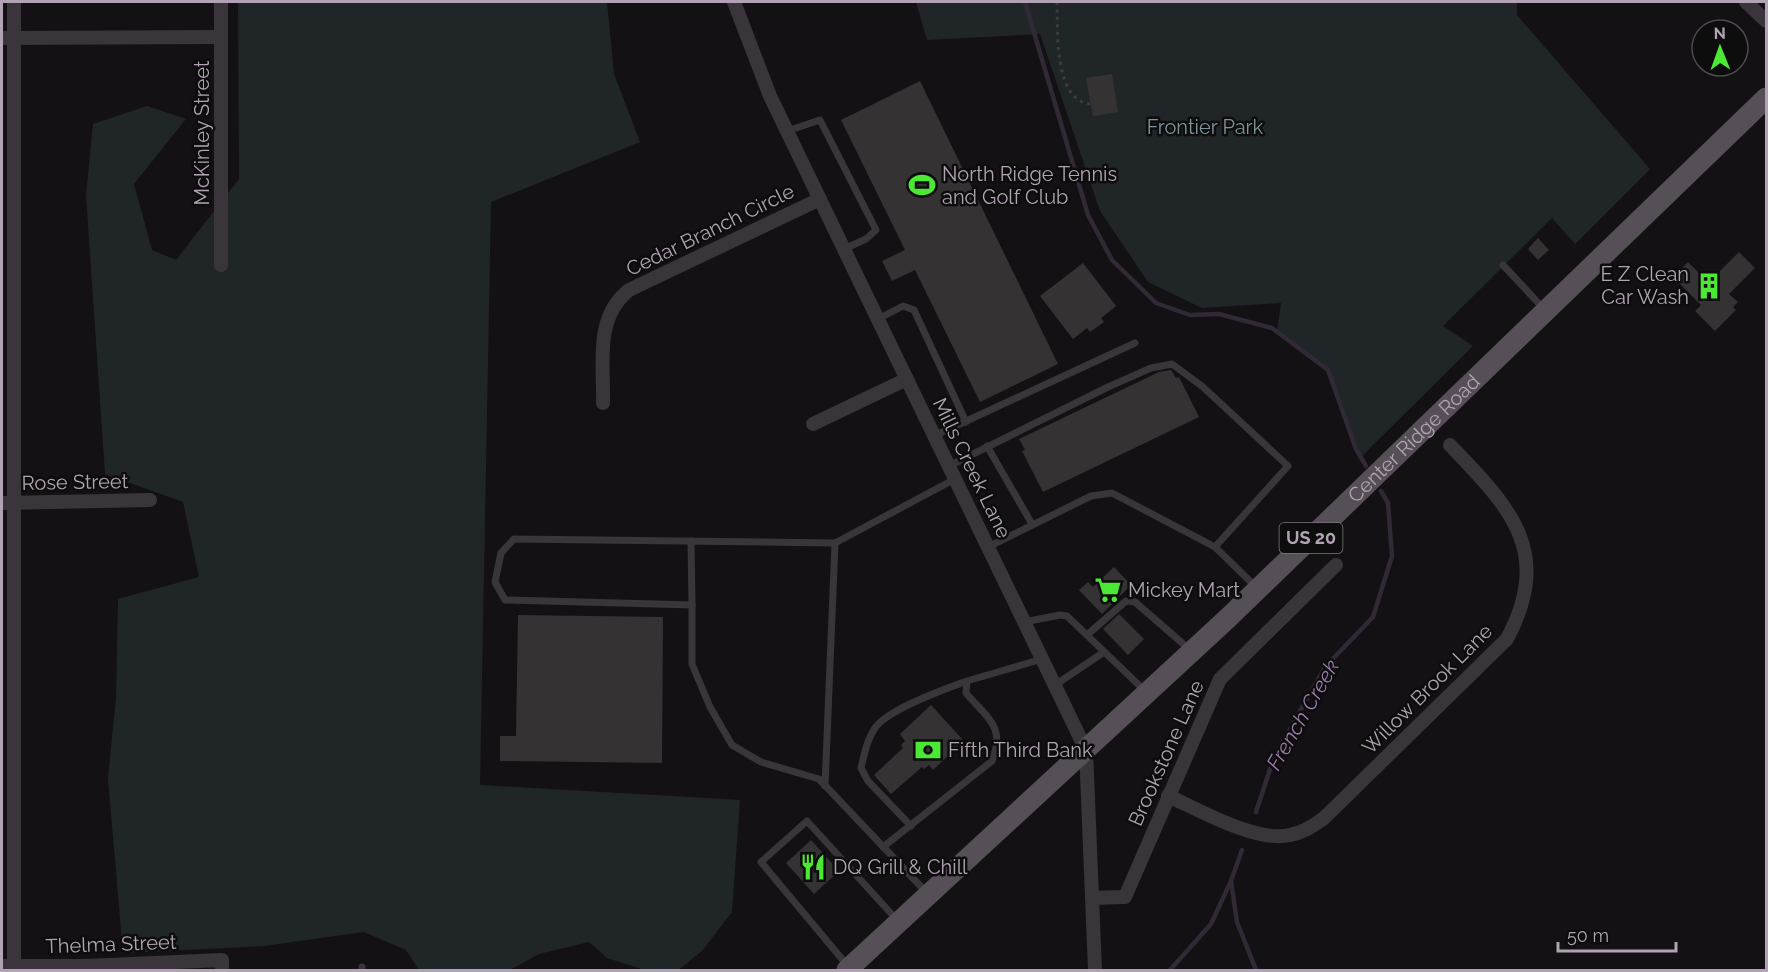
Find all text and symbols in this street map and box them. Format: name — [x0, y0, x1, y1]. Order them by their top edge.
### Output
north arrow — [1690, 18, 1750, 78]
text: N — [1713, 24, 1726, 43]
street label: McKinley Street — [190, 60, 214, 205]
park label: Frontier Park — [1147, 115, 1264, 139]
place label: North Ridge Tennis and Golf Club — [942, 162, 1117, 209]
sports icon: North Ridge Tennis and Golf Club — [907, 170, 937, 200]
street label: Cedar Branch Circle — [622, 179, 798, 281]
place label: E Z Clean Car Wash — [1601, 262, 1689, 309]
building icon: E Z Clean Car Wash — [1694, 271, 1724, 301]
street label: Center Ridge Road — [1343, 369, 1485, 508]
street label: Mills Creek Lane — [928, 394, 1016, 542]
street label: Rose Street — [22, 469, 129, 495]
road number: US 20 — [1280, 523, 1342, 553]
supermarket icon: Mickey Mart — [1093, 575, 1123, 605]
place label: Mickey Mart — [1128, 578, 1240, 602]
street label: Willow Brook Lane — [1357, 619, 1497, 759]
water label: French Creek — [1261, 655, 1344, 774]
street label: Brookstone Lane — [1123, 676, 1209, 830]
bank icon: Fifth Third Bank — [913, 735, 943, 765]
place label: Fifth Third Bank — [948, 738, 1093, 762]
restaurant icon: DQ Grill & Chill — [798, 852, 828, 882]
place label: DQ Grill & Chill — [833, 855, 968, 879]
scale bar — [1558, 915, 1676, 953]
text: 50 m — [1567, 925, 1609, 946]
street label: Thelma Street — [45, 930, 177, 958]

